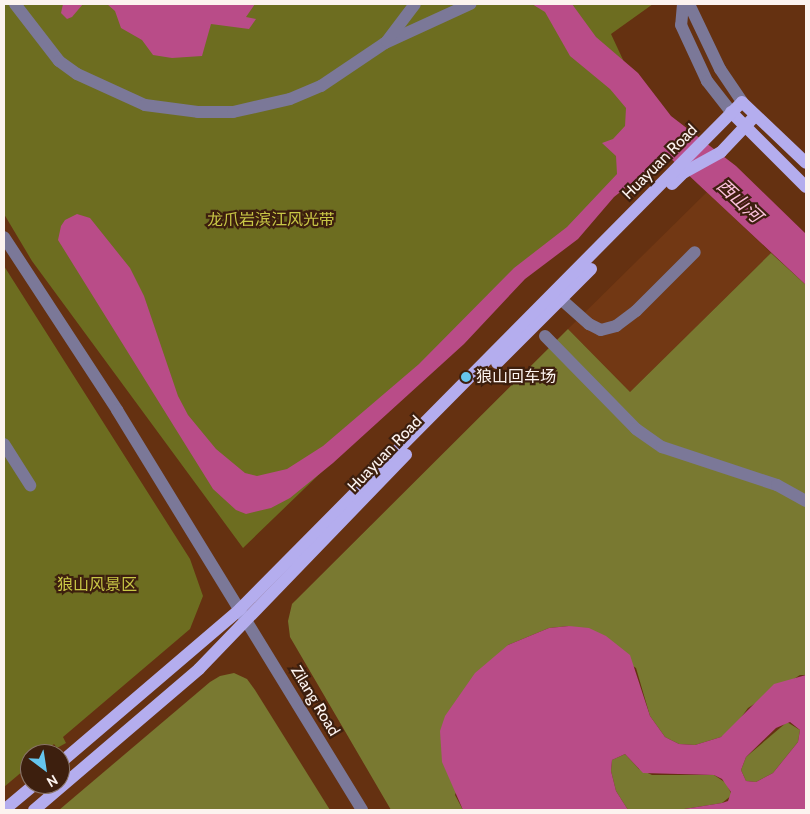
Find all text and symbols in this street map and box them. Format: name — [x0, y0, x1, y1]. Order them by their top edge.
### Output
street label: Huayuan Road — [618, 120, 702, 204]
water label: 西山河 — [712, 175, 766, 227]
park label: 龙爪岩滨江风光带 — [207, 210, 335, 230]
place label: 狼山回车场 — [476, 367, 556, 387]
marker: 狼山回车场 — [460, 371, 472, 383]
street label: Huayuan Road — [344, 412, 426, 496]
park label: 狼山风景区 — [57, 575, 137, 595]
street label: Zilang Road — [286, 662, 344, 740]
north arrow — [20, 744, 70, 794]
text: N — [43, 771, 61, 791]

